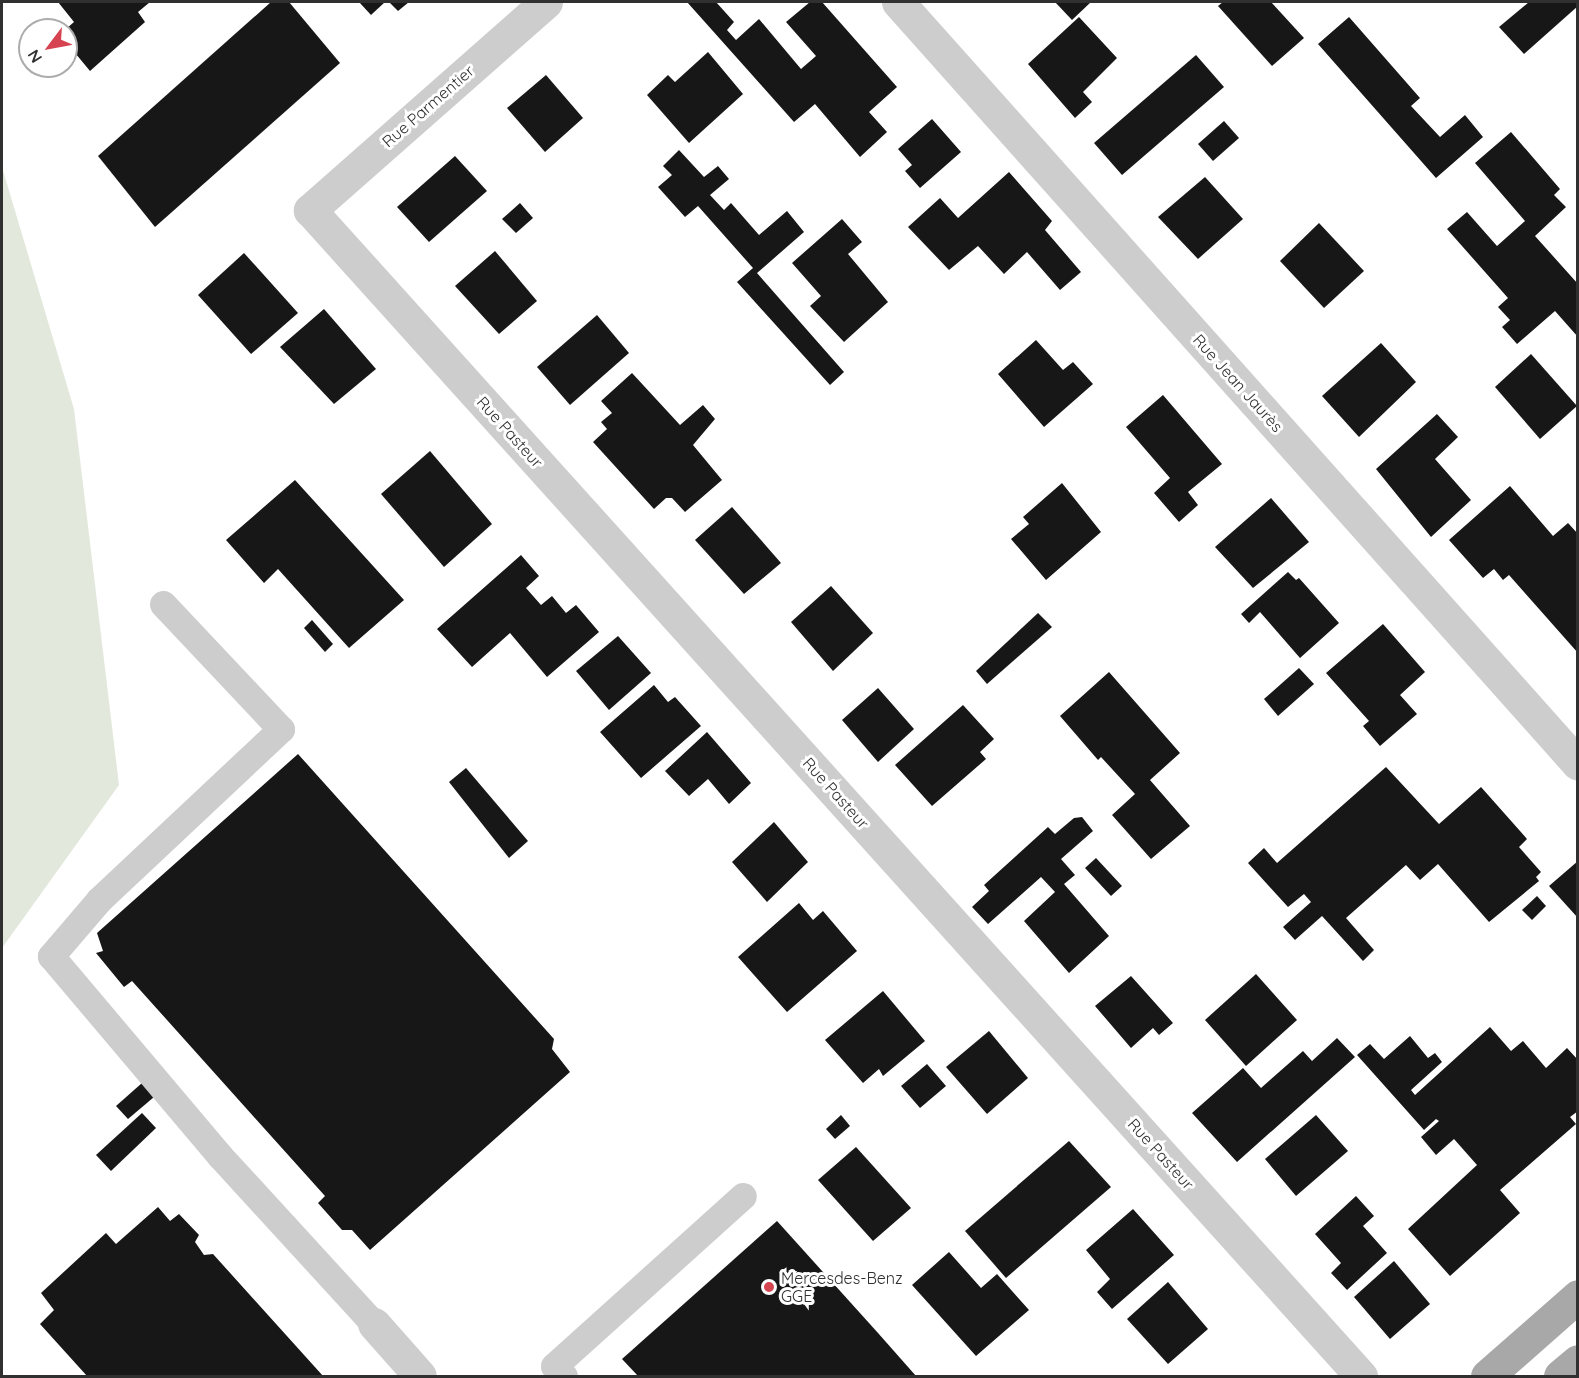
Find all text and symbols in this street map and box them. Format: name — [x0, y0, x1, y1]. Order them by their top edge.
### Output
north arrow — [18, 18, 78, 78]
text: N — [23, 46, 46, 67]
street label: Rue Parmentier — [378, 61, 478, 151]
street label: Rue Jean Jaurès — [1189, 330, 1287, 436]
street label: Rue Pasteur — [473, 392, 547, 472]
street label: Rue Pasteur — [799, 753, 873, 833]
street label: Rue Pasteur — [1124, 1114, 1198, 1194]
place label: Mercesdes-Benz GGE — [781, 1268, 903, 1306]
marker: Mercesdes-Benz GGE — [762, 1280, 776, 1294]

